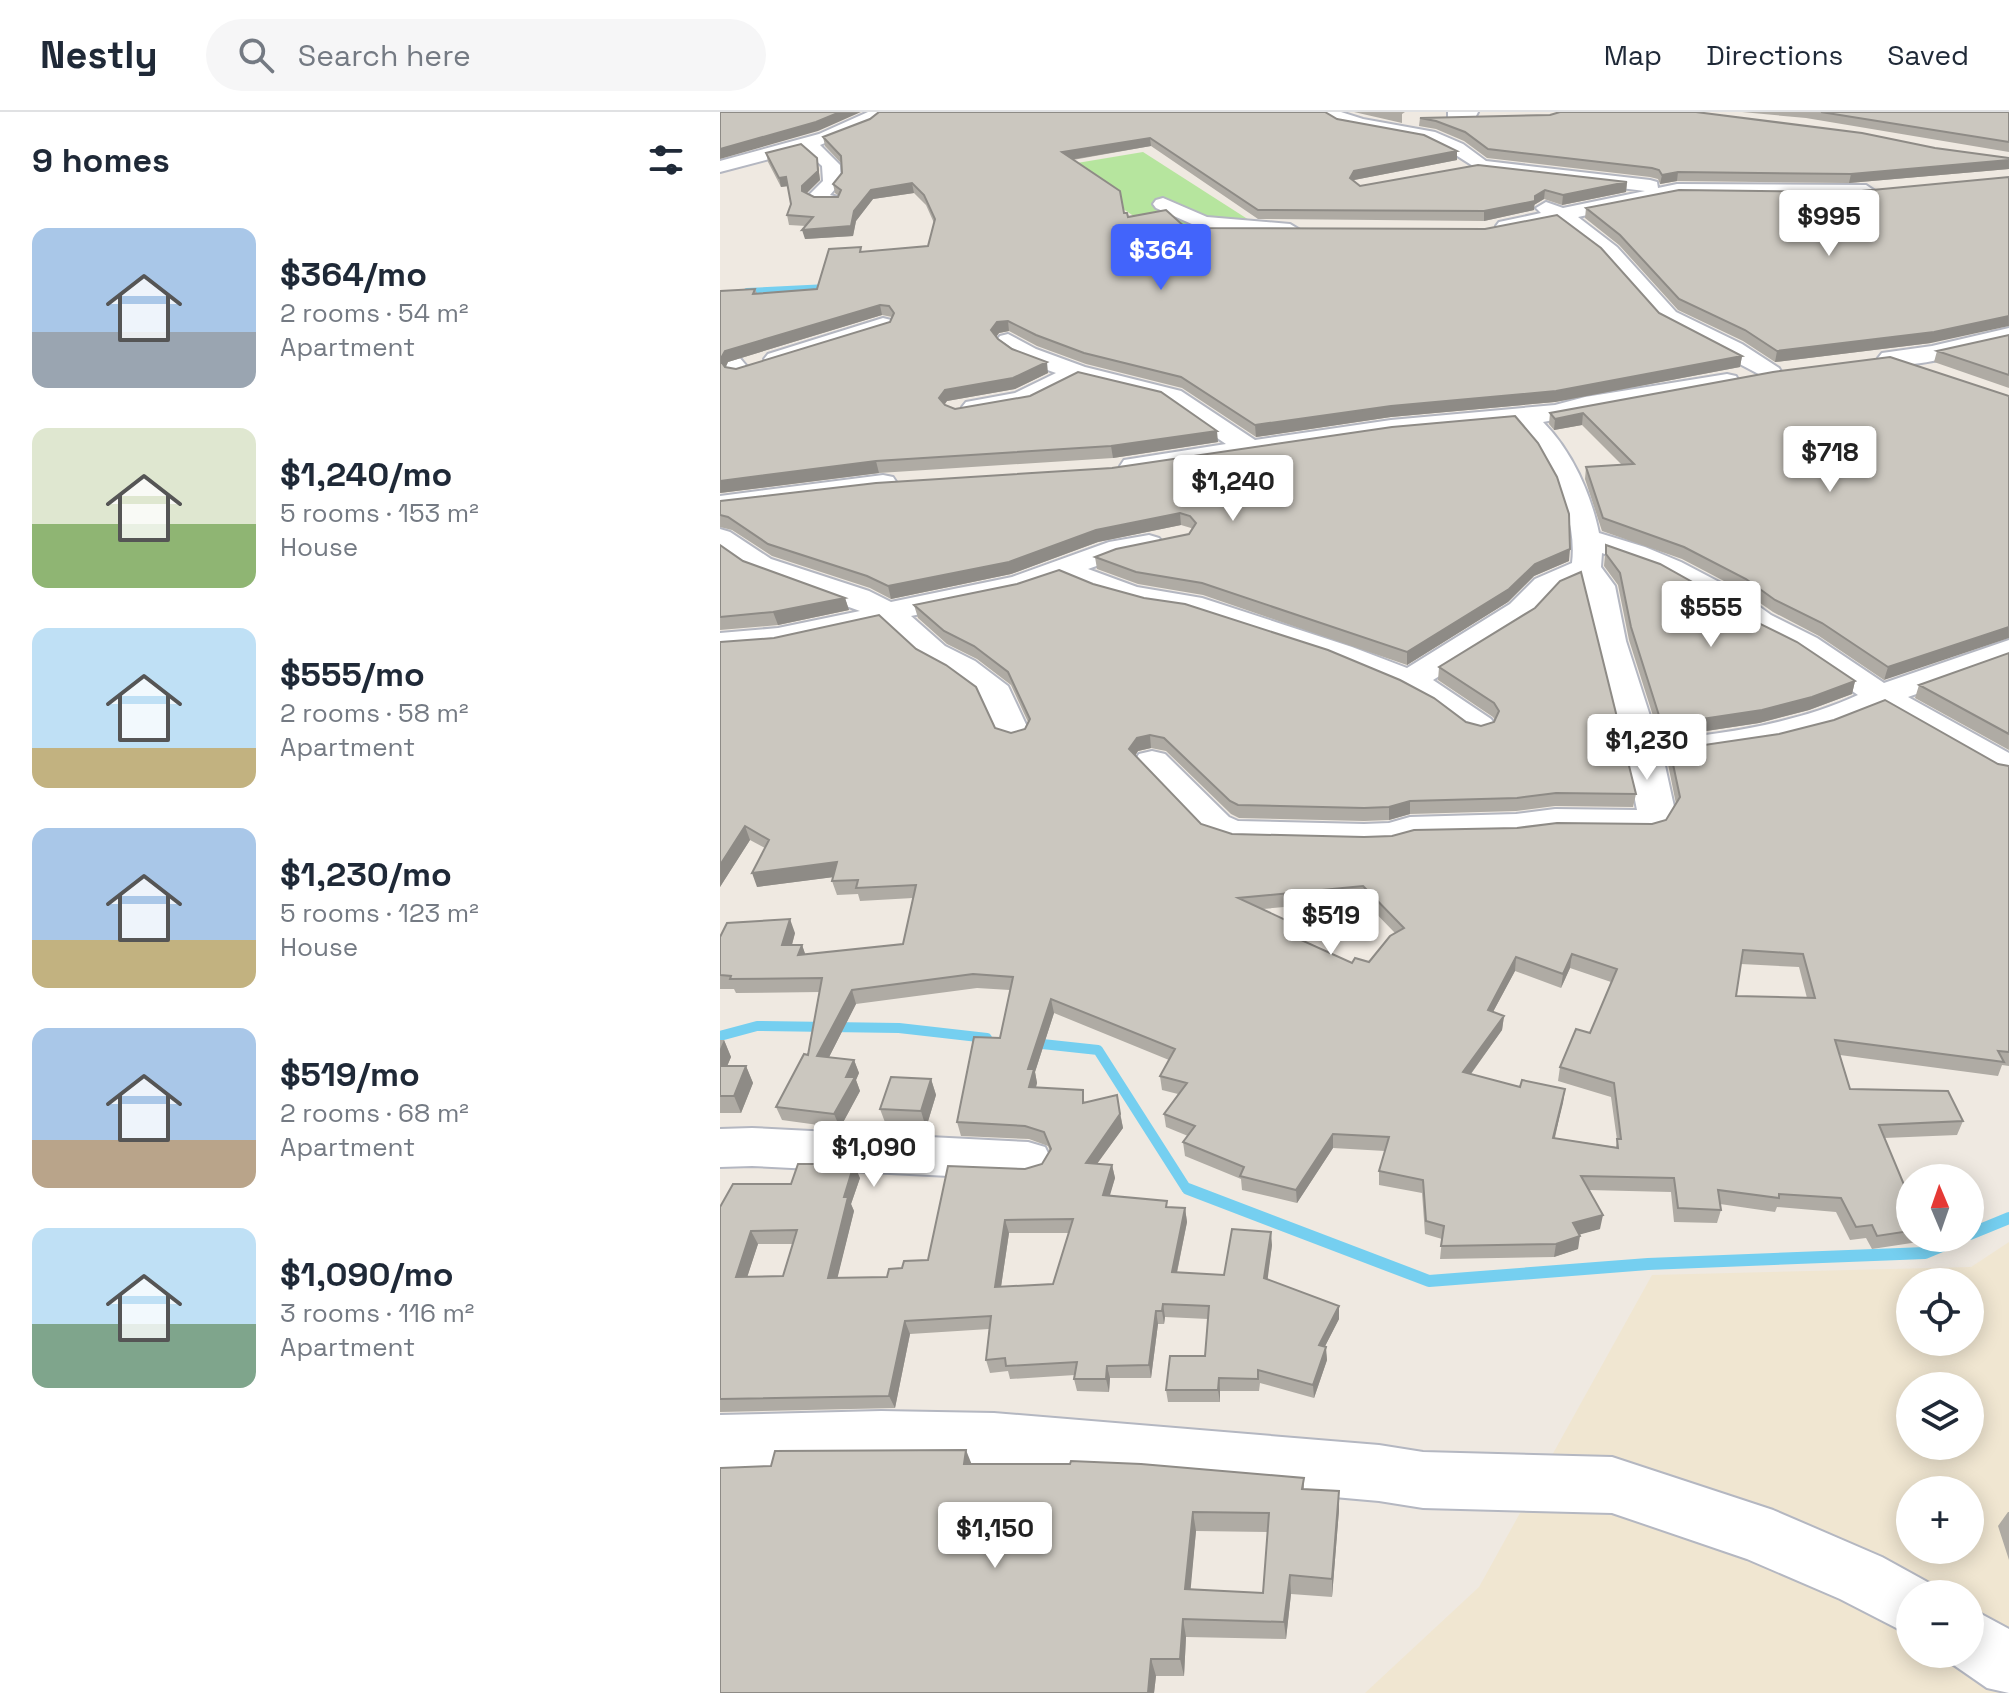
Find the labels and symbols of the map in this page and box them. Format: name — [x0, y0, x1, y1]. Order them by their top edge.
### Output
pin: $995 — [1782, 190, 1876, 258]
pin: $364 — [1114, 224, 1208, 292]
pin: $718 — [1783, 426, 1877, 494]
pin: $1,240 — [1168, 455, 1298, 523]
pin: $555 — [1664, 581, 1758, 649]
pin: $1,230 — [1582, 714, 1712, 782]
pin: $519 — [1284, 889, 1378, 957]
pin: $1,090 — [809, 1121, 939, 1189]
north arrow — [1896, 1164, 1984, 1252]
pin: $1,150 — [930, 1502, 1060, 1570]

